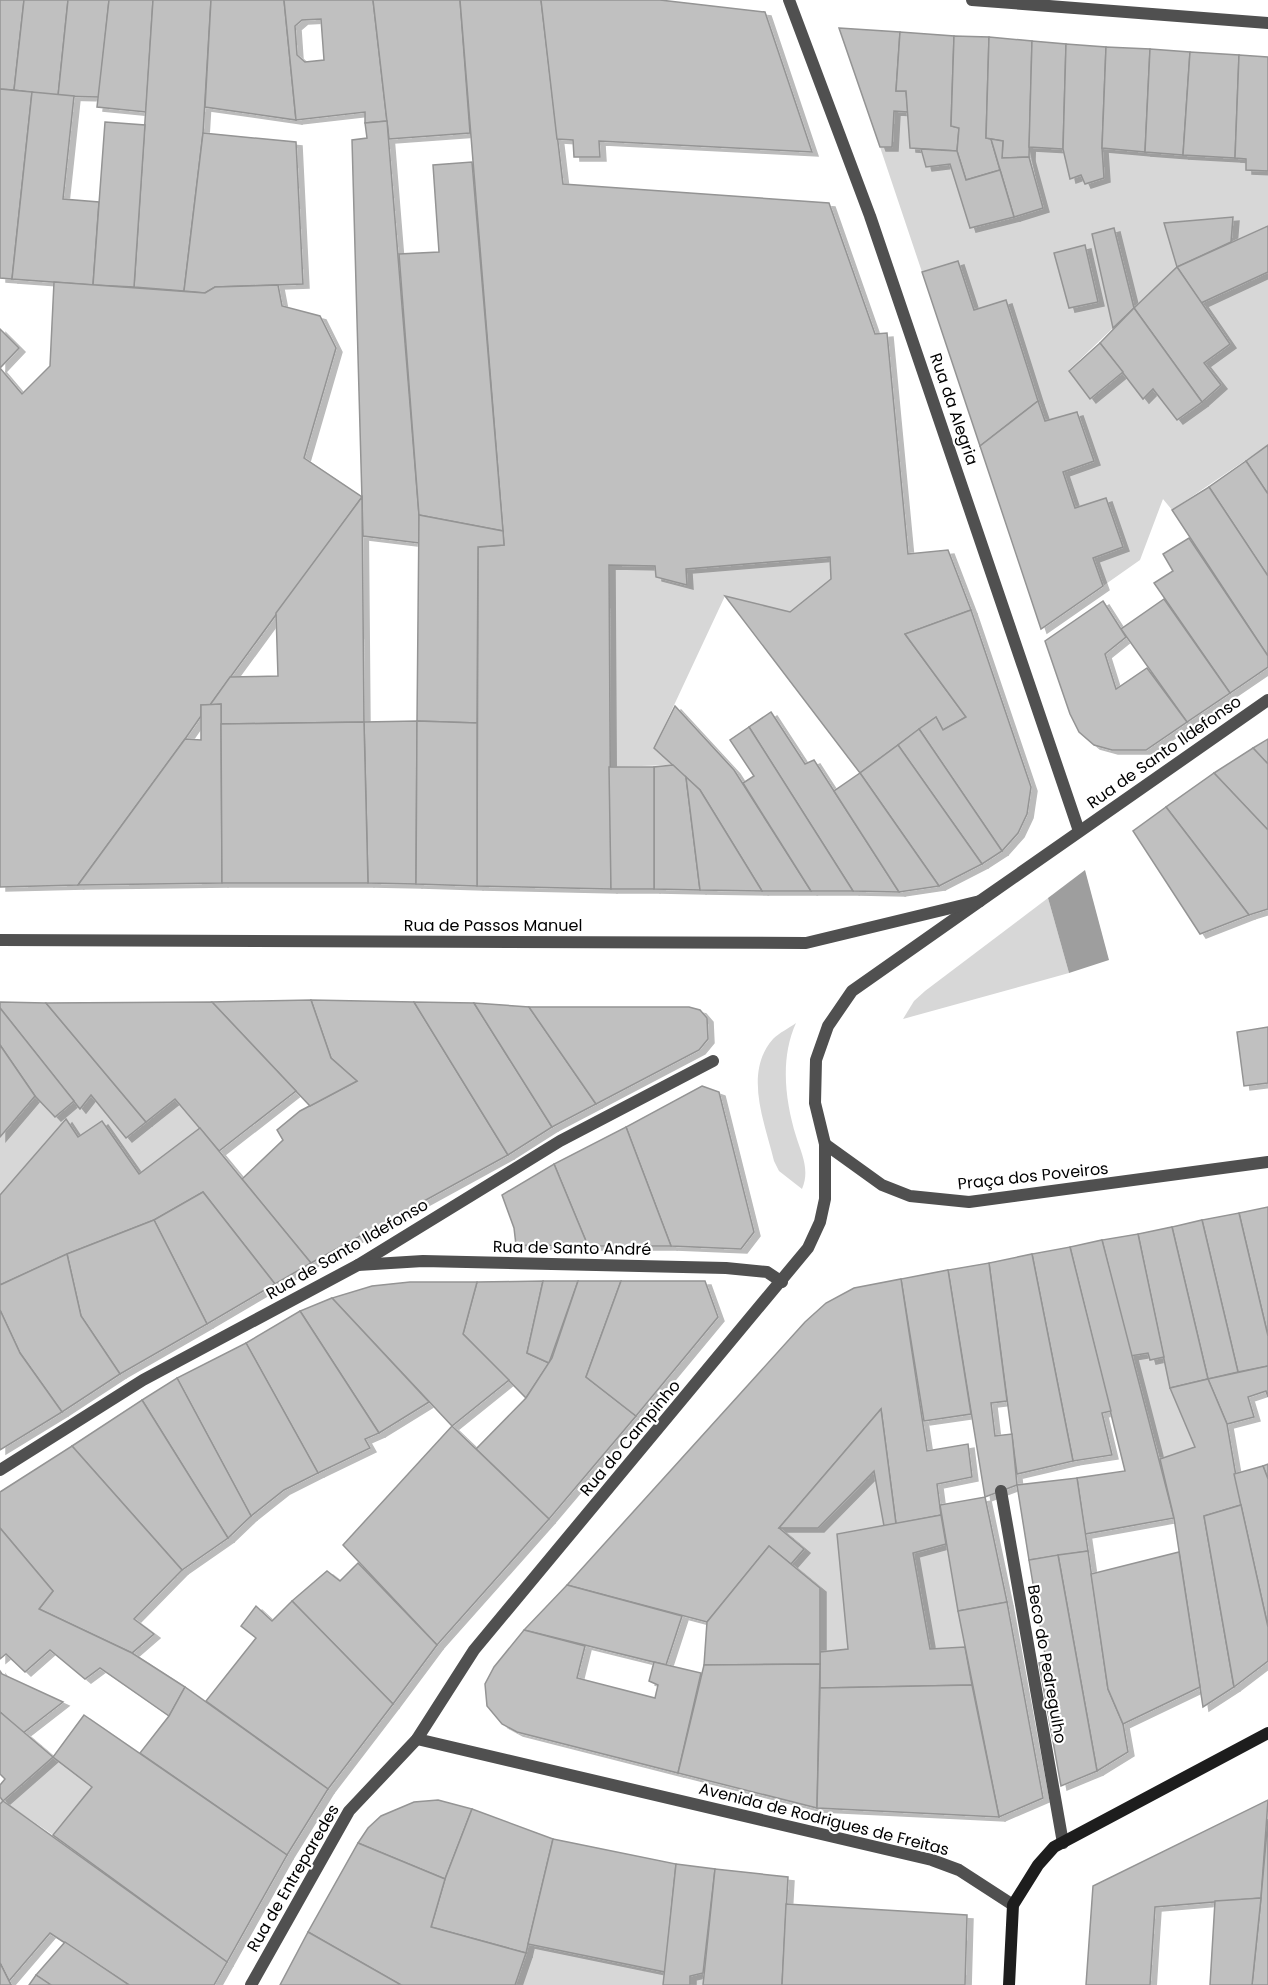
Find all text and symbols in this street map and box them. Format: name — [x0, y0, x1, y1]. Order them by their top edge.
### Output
street label: Rua da Alegria — [924, 350, 984, 468]
street label: Rua de Santo Ildefonso — [1082, 690, 1246, 814]
street label: Rua de Passos Manuel — [404, 914, 582, 937]
street label: Praça dos Poveiros — [956, 1157, 1110, 1195]
street label: Rua de Santo Ildefonso — [262, 1193, 432, 1305]
street label: Rua de Santo André — [493, 1235, 652, 1261]
street label: Rua do Campinho — [574, 1375, 686, 1501]
street label: Beco do Pedregulho — [1022, 1583, 1072, 1745]
street label: Avenida de Rodrigues de Freitas — [697, 1777, 951, 1861]
street label: Rua de Entreparedes — [241, 1800, 345, 1956]

